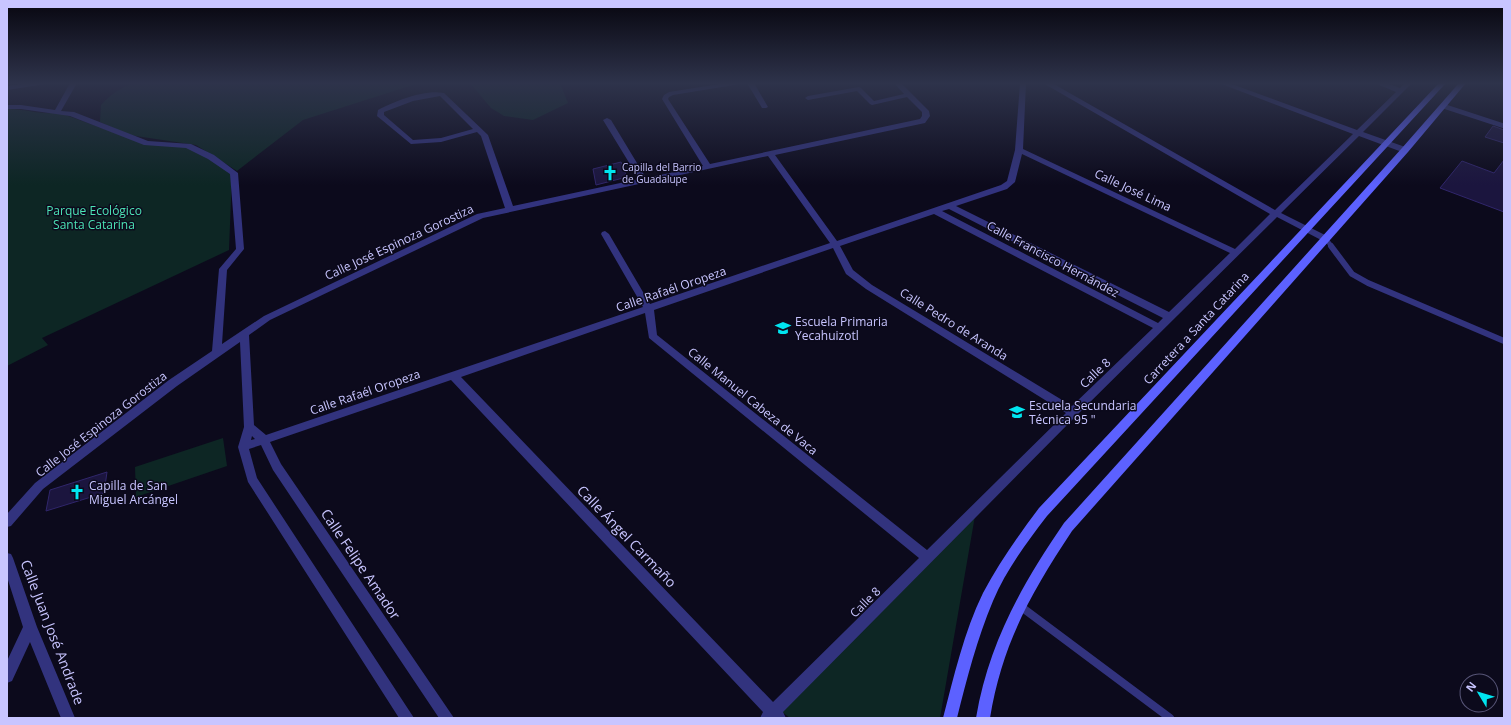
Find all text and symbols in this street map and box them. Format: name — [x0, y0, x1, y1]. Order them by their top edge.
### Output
place label: Capilla del Barrio de Guadalupe — [622, 160, 701, 186]
church icon: Capilla del Barrio de Guadalupe — [601, 164, 619, 182]
street label: Calle José Lima — [1092, 165, 1174, 215]
street label: Calle José Espinoza Gorostiza — [322, 200, 476, 284]
park label: Parque Ecológico Santa Catarina — [46, 202, 142, 233]
street label: Calle Francisco Hernández — [984, 217, 1122, 301]
street label: Calle Rafaél Oropeza — [614, 262, 728, 316]
street label: Carretera a Santa Catarina — [1139, 268, 1253, 388]
street label: Calle Pedro de Aranda — [897, 284, 1011, 364]
place label: Escuela Primaria Yecahuizotl — [795, 313, 888, 344]
school or university icon: Escuela Primaria Yecahuizotl — [774, 319, 792, 337]
street label: Calle Manuel Cabeza de Vaca — [685, 343, 821, 459]
street label: Calle 8 — [1076, 354, 1114, 392]
street label: Calle Rafaél Oropeza — [308, 365, 422, 419]
street label: Calle José Espinoza Gorostiza — [32, 367, 170, 481]
place label: Escuela Secundaria Técnica 95 " — [1029, 397, 1136, 428]
school or university icon: Escuela Secundaria Técnica 95 " — [1008, 403, 1026, 421]
place label: Capilla de San Miguel Arcángel — [89, 477, 178, 508]
street label: Calle Ángel Carmaño — [573, 481, 681, 591]
church icon: Capilla de San Miguel Arcángel — [68, 483, 86, 501]
street label: Calle Felipe Amador — [317, 505, 405, 623]
street label: Calle Juan José Andrade — [17, 557, 89, 707]
street label: Calle 8 — [846, 583, 884, 621]
north arrow — [1459, 673, 1499, 713]
text: N — [1462, 678, 1479, 695]

